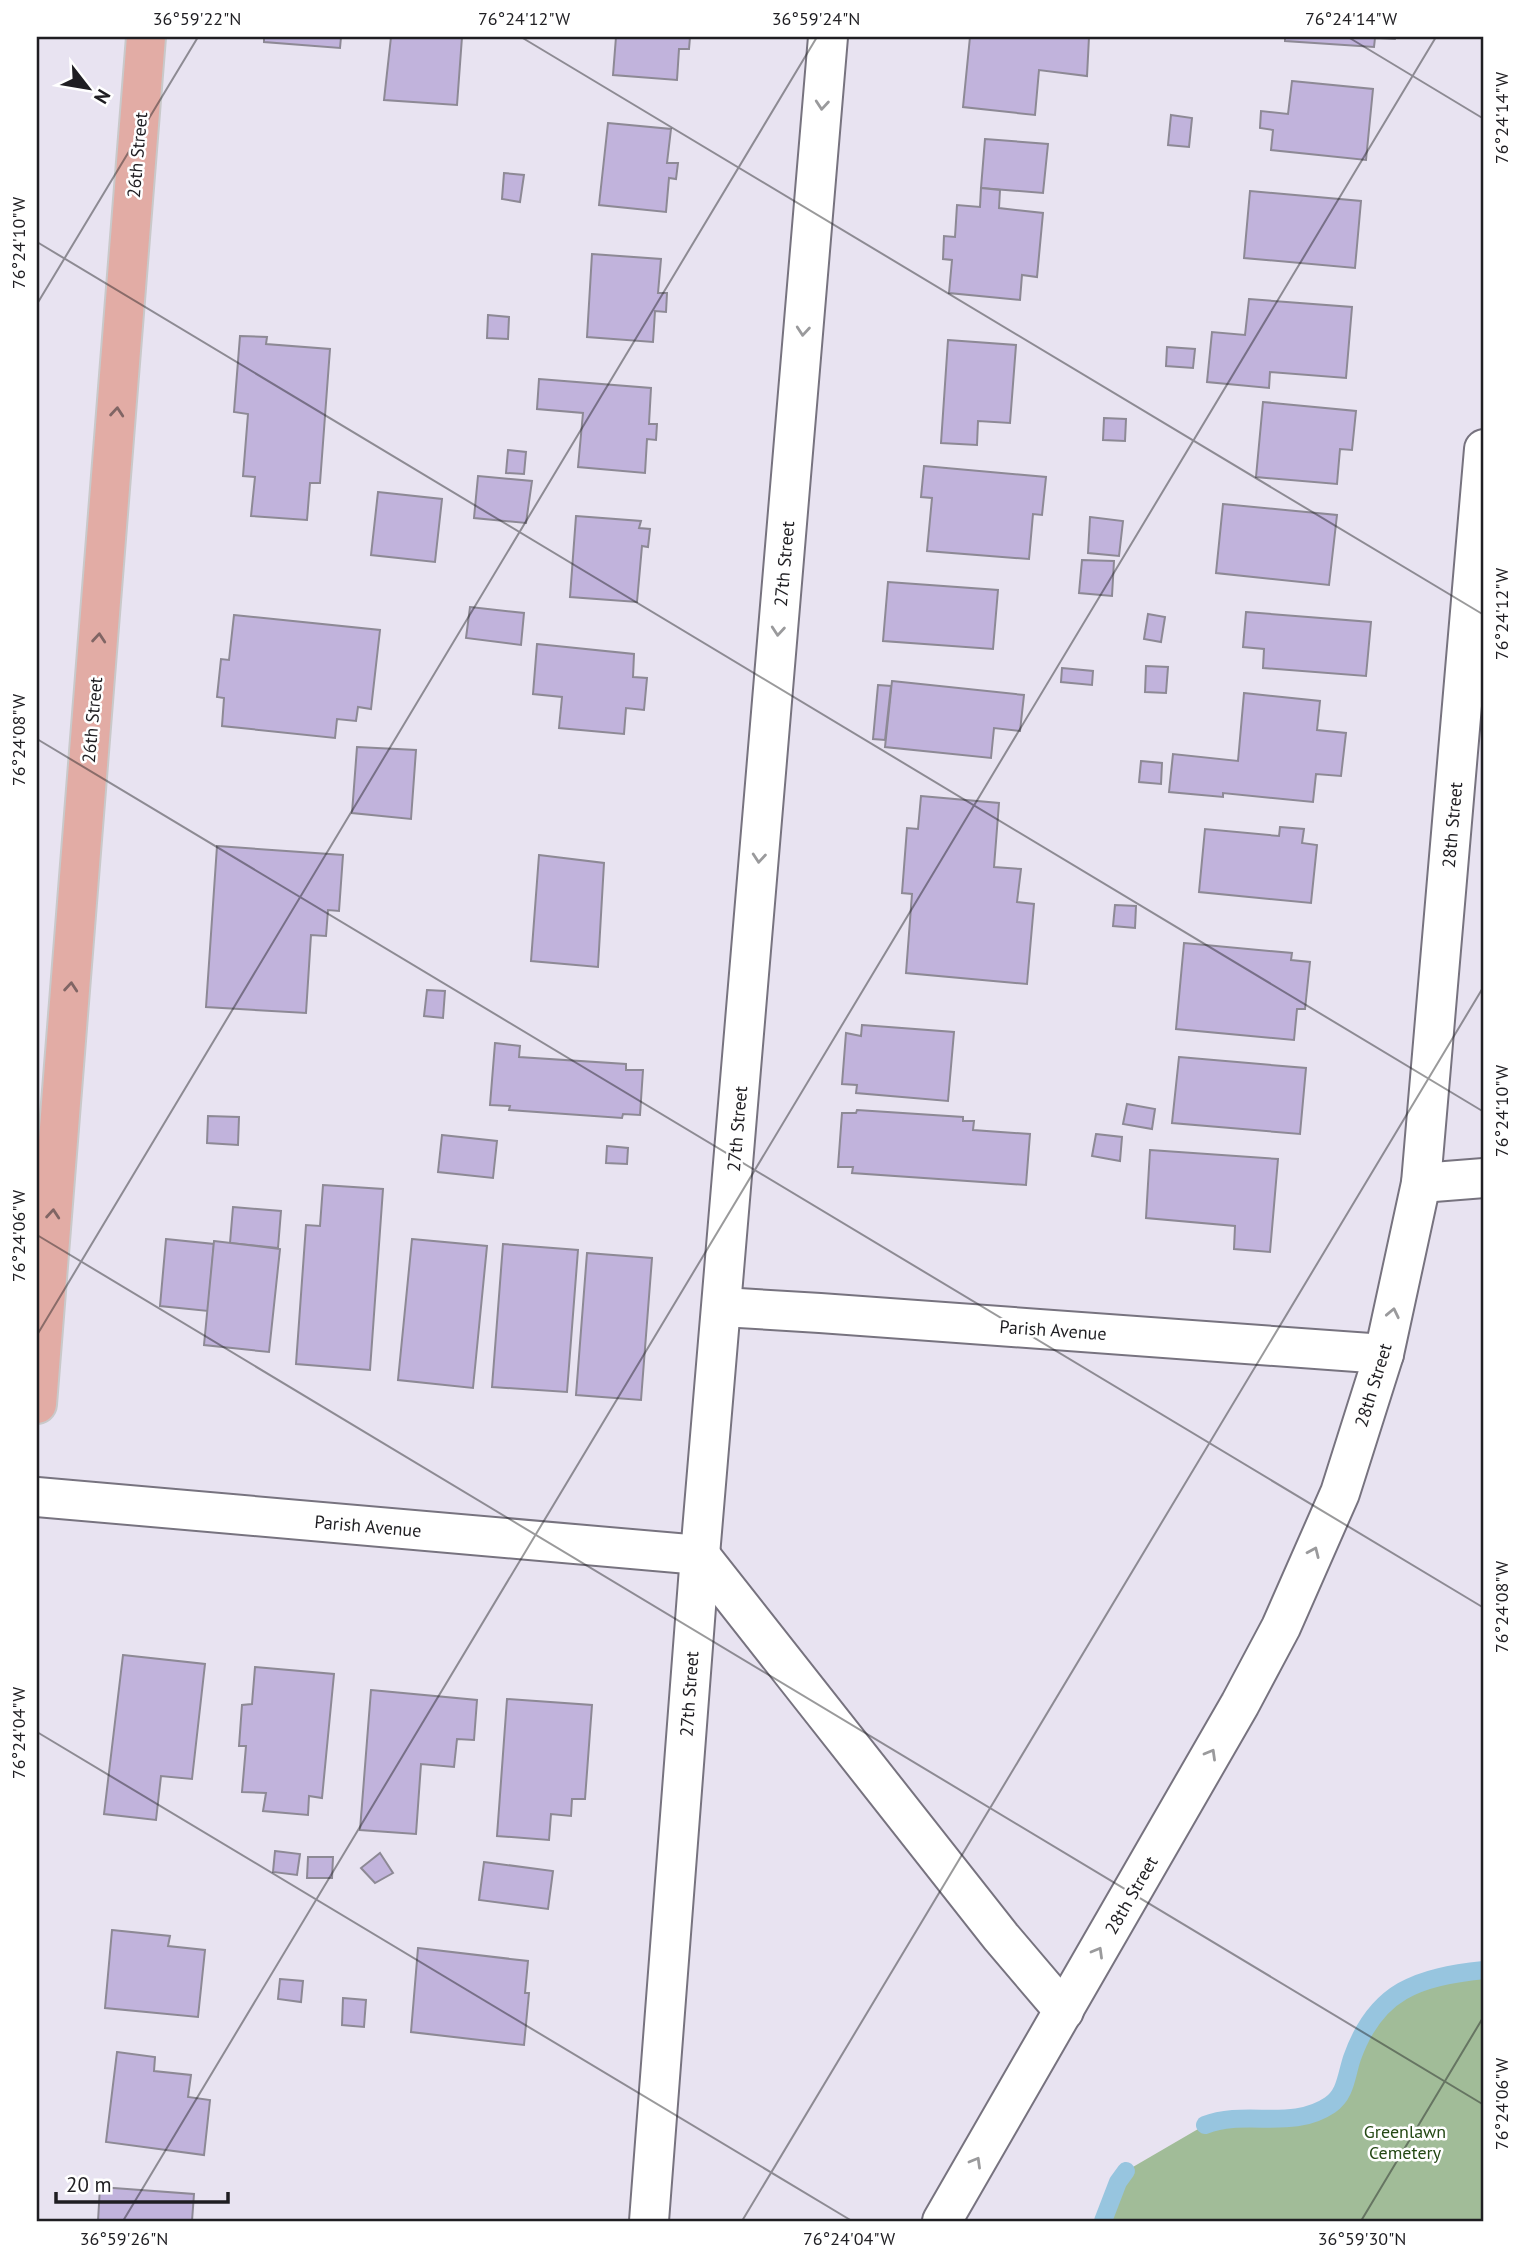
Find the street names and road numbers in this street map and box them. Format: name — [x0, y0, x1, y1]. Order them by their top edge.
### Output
street label: 26th Street — [122, 111, 152, 199]
street label: 27th Street — [769, 520, 799, 608]
street label: 26th Street — [77, 676, 107, 764]
street label: 28th Street — [1437, 781, 1467, 869]
street label: 27th Street — [722, 1085, 752, 1173]
street label: Parish Avenue — [999, 1315, 1107, 1345]
street label: 28th Street — [1349, 1340, 1397, 1430]
street label: Parish Avenue — [314, 1510, 422, 1542]
street label: 27th Street — [675, 1650, 703, 1738]
street label: 28th Street — [1099, 1852, 1163, 1938]

